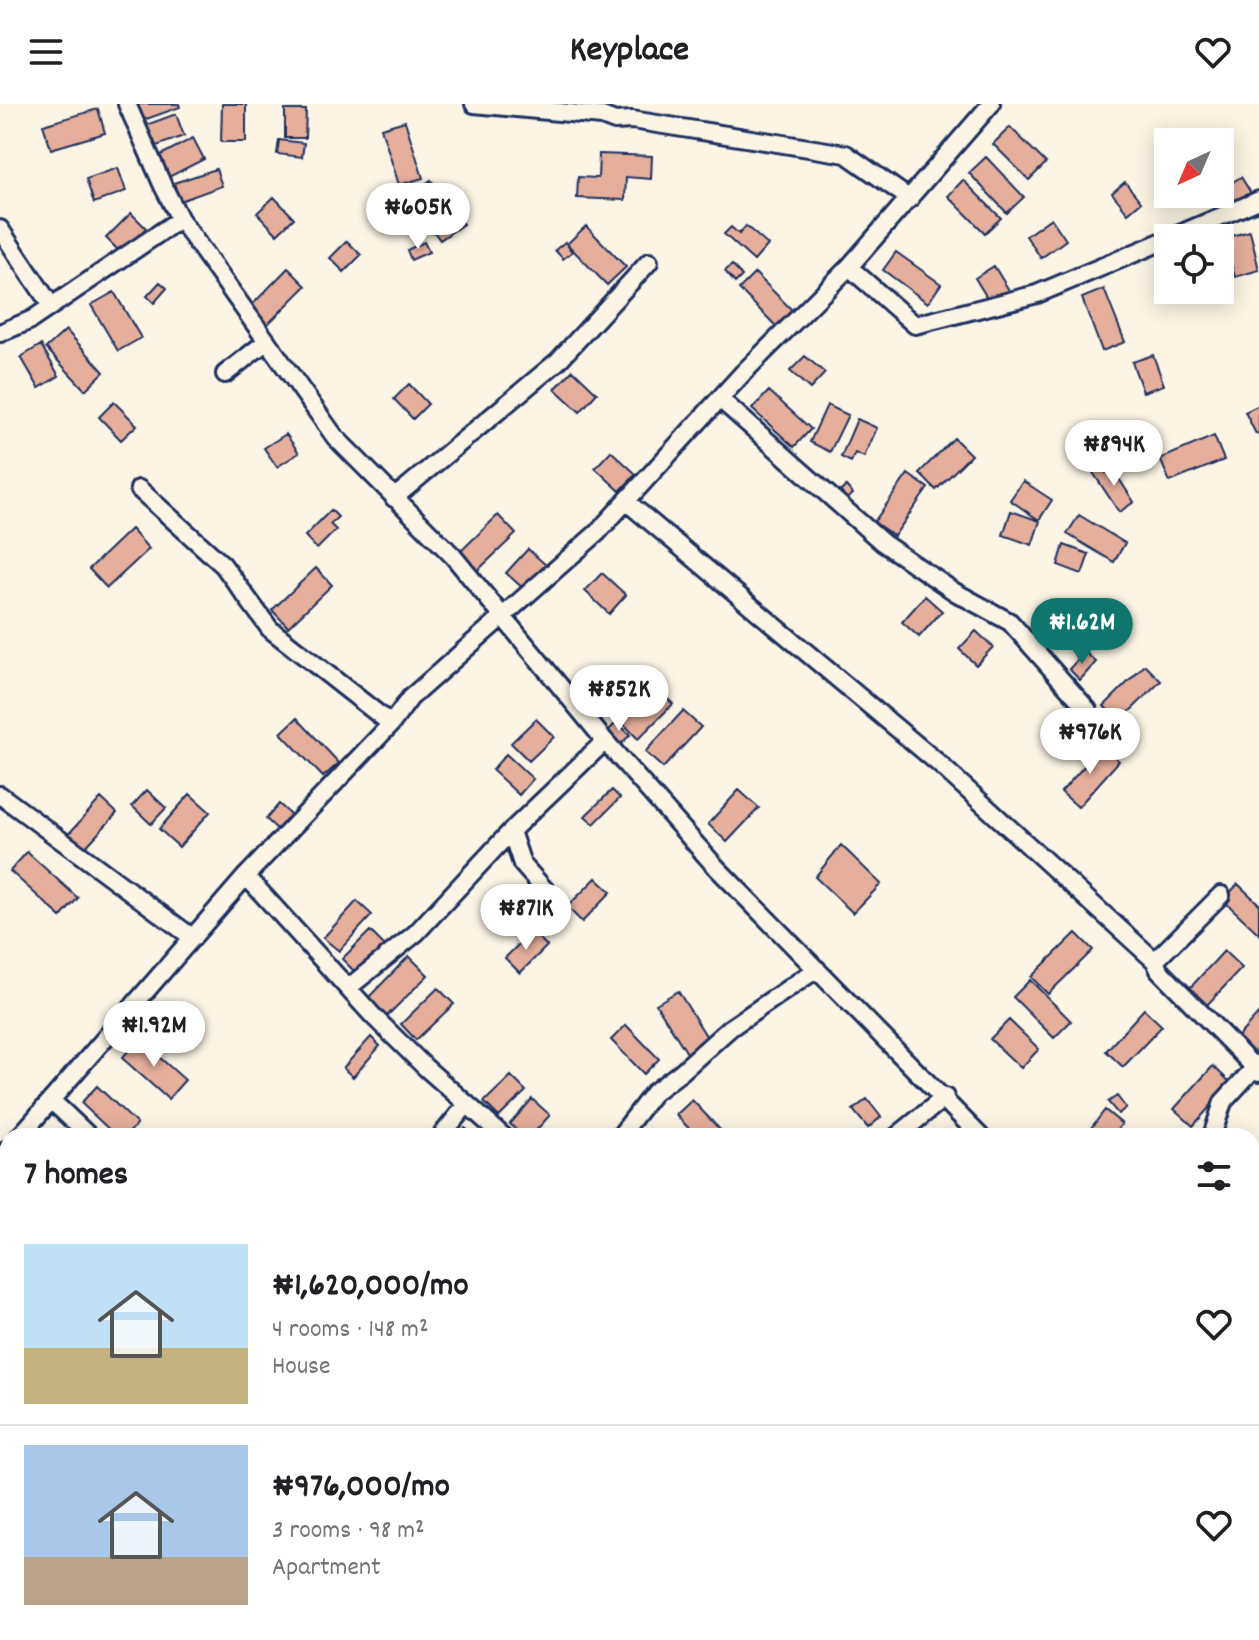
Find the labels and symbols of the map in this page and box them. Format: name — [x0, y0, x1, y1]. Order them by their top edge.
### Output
north arrow — [1154, 128, 1234, 208]
pin: ₦605K — [362, 183, 474, 251]
pin: ₦894K — [1058, 420, 1170, 488]
pin: ₦1.62M — [1017, 598, 1147, 666]
pin: ₦852K — [563, 665, 675, 733]
pin: ₦976K — [1034, 708, 1146, 776]
pin: ₦871K — [470, 884, 582, 952]
pin: ₦1.92M — [89, 1001, 219, 1069]

